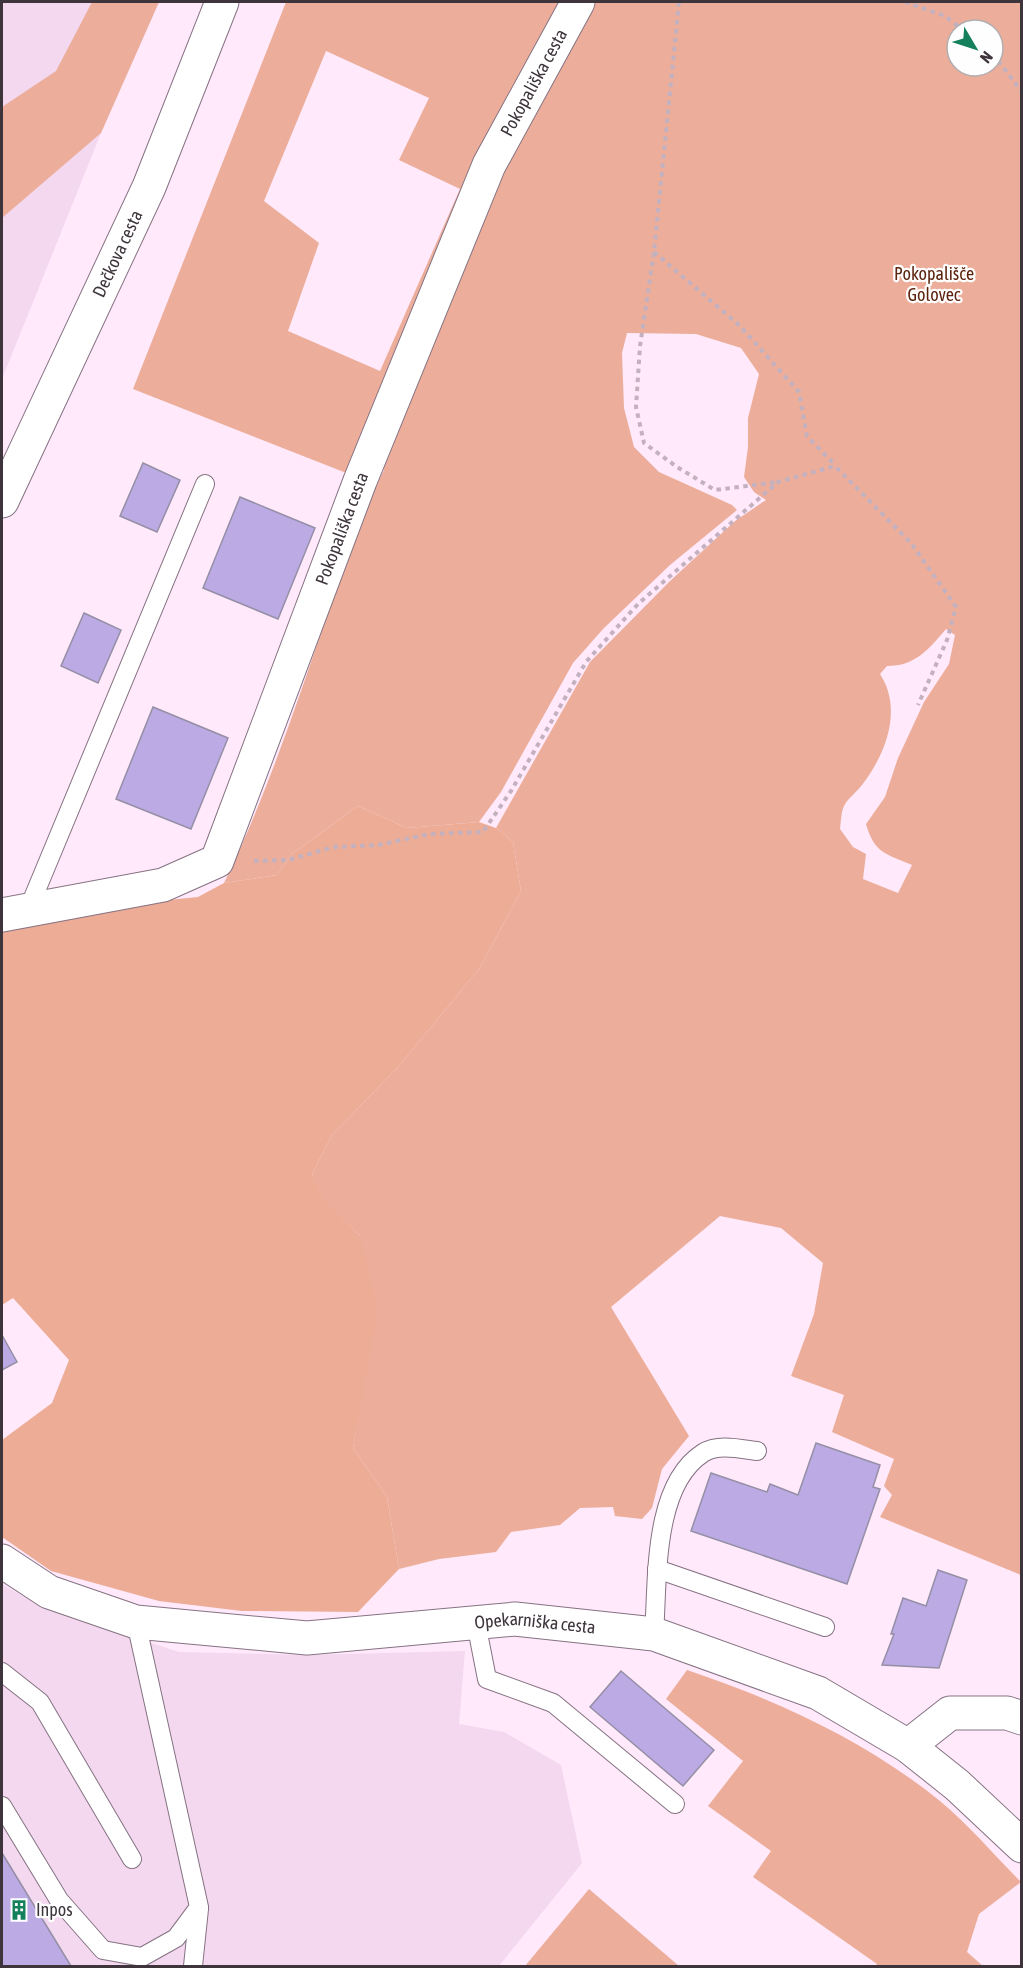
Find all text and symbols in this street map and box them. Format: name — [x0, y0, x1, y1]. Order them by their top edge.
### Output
north arrow — [945, 18, 1005, 78]
street label: Pokopališka cesta — [496, 25, 571, 140]
text: N — [977, 48, 997, 67]
street label: Dečkova cesta — [88, 207, 147, 300]
park label: Pokopališče Golovec — [894, 263, 974, 305]
street label: Pokopališka cesta — [311, 469, 372, 588]
street label: Opekarniška cesta — [473, 1608, 597, 1638]
building icon: Inpos — [7, 1898, 31, 1922]
place label: Inpos — [36, 1899, 73, 1920]

